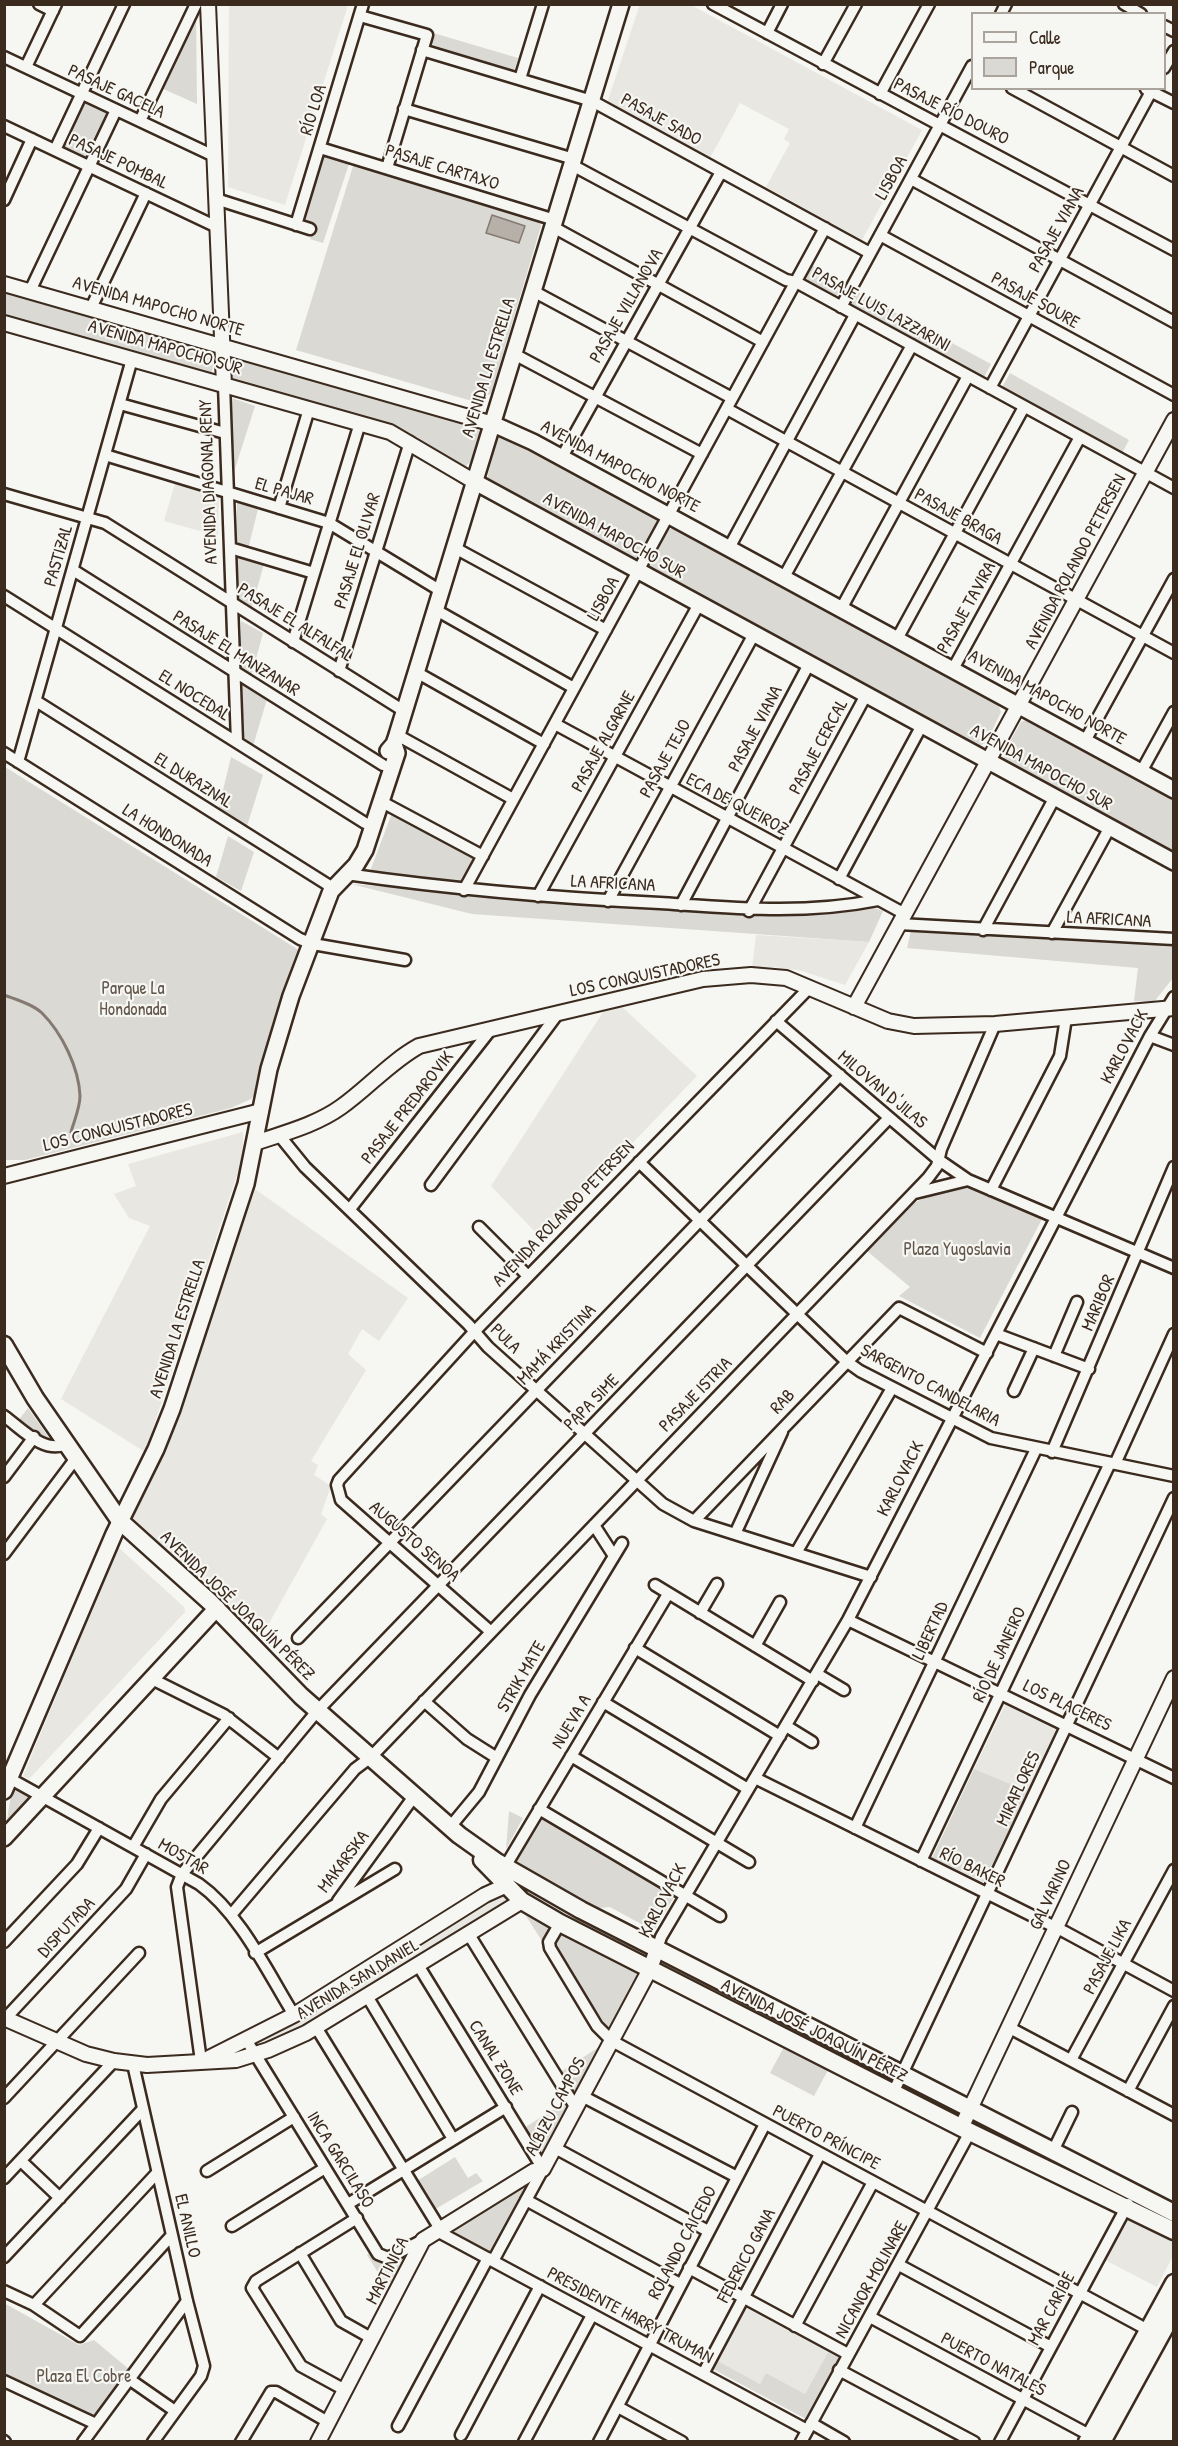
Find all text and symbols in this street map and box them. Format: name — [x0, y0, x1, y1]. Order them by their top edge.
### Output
legend — [971, 12, 1166, 90]
text: Calle — [1029, 25, 1061, 50]
text: Parque — [1029, 55, 1074, 80]
street label: PASAJE GACELA — [64, 60, 168, 124]
street label: PASAJE RÍO DOURO — [890, 74, 1012, 150]
street label: RÍO LOA — [296, 82, 332, 138]
street label: PASAJE SADO — [617, 89, 705, 151]
street label: PASAJE POMBAL — [65, 130, 171, 194]
street label: PASAJE CARTAXO — [382, 140, 502, 196]
street label: LISBOA — [871, 152, 913, 204]
street label: PASAJE VIANA — [1025, 183, 1089, 277]
street label: PASAJE VILLANOVA — [586, 245, 668, 367]
street label: PASAJE LUIS LAZZARINI — [808, 263, 954, 357]
street label: PASAJE SOURE — [987, 268, 1083, 334]
street label: AVENIDA MAPOCHO NORTE — [70, 272, 246, 342]
street label: AVENIDA LA ESTRELLA — [458, 296, 520, 440]
street label: AVENIDA MAPOCHO SUR — [86, 316, 244, 380]
street label: AVENIDA DIAGONAL RENY — [195, 399, 223, 565]
street label: AVENIDA MAPOCHO NORTE — [537, 416, 703, 518]
street label: AVENIDA ROLANDO PETERSEN — [1021, 471, 1131, 653]
street label: EL PAJAR — [252, 473, 316, 511]
street label: PASAJE BRAGA — [910, 484, 1006, 550]
street label: AVENIDA MAPOCHO SUR — [539, 488, 689, 584]
street label: PASAJE EL OLIVAR — [330, 490, 386, 612]
street label: PASTIZAL — [40, 523, 78, 589]
street label: PASAJE TAVIRA — [933, 558, 1001, 658]
street label: LISBOA — [583, 573, 625, 625]
street label: PASAJE EL ALFALFAL — [233, 579, 357, 667]
street label: PASAJE EL MANZANAR — [169, 606, 303, 702]
street label: AVENIDA MAPOCHO NORTE — [964, 646, 1130, 750]
street label: EL NOCEDAL — [154, 666, 234, 726]
street label: PASAJE VIANA — [724, 682, 788, 776]
street label: PASAJE ALGARNE — [567, 688, 641, 796]
street label: PASAJE CERCAL — [785, 696, 853, 798]
street label: PASAJE TEJO — [636, 716, 696, 802]
street label: AVENIDA MAPOCHO SUR — [966, 720, 1116, 816]
street label: EL DURAZNAL — [150, 748, 236, 814]
street label: ECA DE QUEIROZ — [682, 769, 792, 841]
street label: LA HONDONADA — [118, 800, 216, 872]
street label: LA AFRICANA — [570, 871, 656, 897]
street label: LA AFRICANA — [1066, 907, 1152, 933]
street label: LOS CONQUISTADORES — [568, 950, 722, 1002]
park label: Parque La Hondonada — [99, 978, 167, 1020]
street label: KARLOVACK — [1096, 1006, 1154, 1088]
street label: MILOVAN D'JILAS — [833, 1046, 931, 1134]
street label: PASAJE PREDAROVIK — [357, 1047, 459, 1169]
street label: LOS CONQUISTADORES — [41, 1099, 195, 1157]
street label: AVENIDA ROLANDO PETERSEN — [488, 1136, 640, 1292]
park label: Plaza Yugoslavia — [904, 1239, 1010, 1261]
street label: AVENIDA LA ESTRELLA — [145, 1257, 211, 1401]
street label: MARIBOR — [1077, 1272, 1121, 1334]
street label: MAMÁ KRISTINA — [513, 1300, 601, 1390]
street label: PULA — [485, 1319, 525, 1359]
street label: SARGENTO CANDELARIA — [856, 1340, 1004, 1432]
street label: PASAJE ISTRIA — [655, 1353, 737, 1437]
street label: PAPA SIME — [560, 1370, 624, 1436]
street label: RAB — [766, 1385, 800, 1419]
street label: KARLOVACK — [873, 1438, 929, 1520]
street label: AUGUSTO SENOA — [364, 1497, 464, 1587]
street label: AVENIDA JOSÉ JOAQUÍN PÉREZ — [155, 1527, 319, 1685]
street label: LIBERTAD — [908, 1598, 954, 1664]
street label: RÍO DE JANEIRO — [969, 1604, 1031, 1706]
street label: STRIK MATE — [493, 1638, 551, 1716]
street label: LOS PLACERES — [1019, 1675, 1115, 1737]
street label: NUEVA A — [547, 1691, 597, 1753]
street label: MIRAFLORES — [992, 1748, 1046, 1830]
street label: MAKARSKA — [314, 1827, 374, 1897]
street label: MOSTAR — [154, 1834, 212, 1880]
street label: RÍO BAKER — [936, 1843, 1008, 1893]
street label: GALVARINO — [1025, 1856, 1077, 1934]
street label: KARLOVACK — [634, 1860, 692, 1942]
street label: DISPUTADA — [34, 1894, 100, 1962]
street label: PASAJE LIKA — [1079, 1916, 1137, 1998]
street label: AVENIDA SAN DANIEL — [293, 1935, 423, 2025]
street label: AVENIDA JOSÉ JOAQUÍN PÉREZ — [717, 1975, 911, 2087]
street label: CANAL ZONE — [463, 2016, 527, 2100]
street label: ALBIZU CAMPOS — [521, 2054, 591, 2160]
street label: PUERTO PRÍNCIPE — [769, 2101, 883, 2175]
street label: INCA GARCILASO — [302, 2108, 378, 2212]
street label: ROLANDO CAICEDO — [644, 2183, 722, 2303]
street label: EL ANILLO — [169, 2192, 205, 2260]
street label: FEDERICO GANA — [713, 2205, 781, 2307]
street label: NICANOR MOLINARE — [831, 2218, 913, 2342]
street label: MARTINICA — [362, 2234, 414, 2308]
street label: PRESIDENTE HARRY TRUMAN — [543, 2263, 717, 2369]
street label: MAR CARIBE — [1024, 2269, 1080, 2349]
street label: PUERTO NATALES — [937, 2328, 1049, 2402]
park label: Plaza El Cobre — [37, 2366, 131, 2388]

